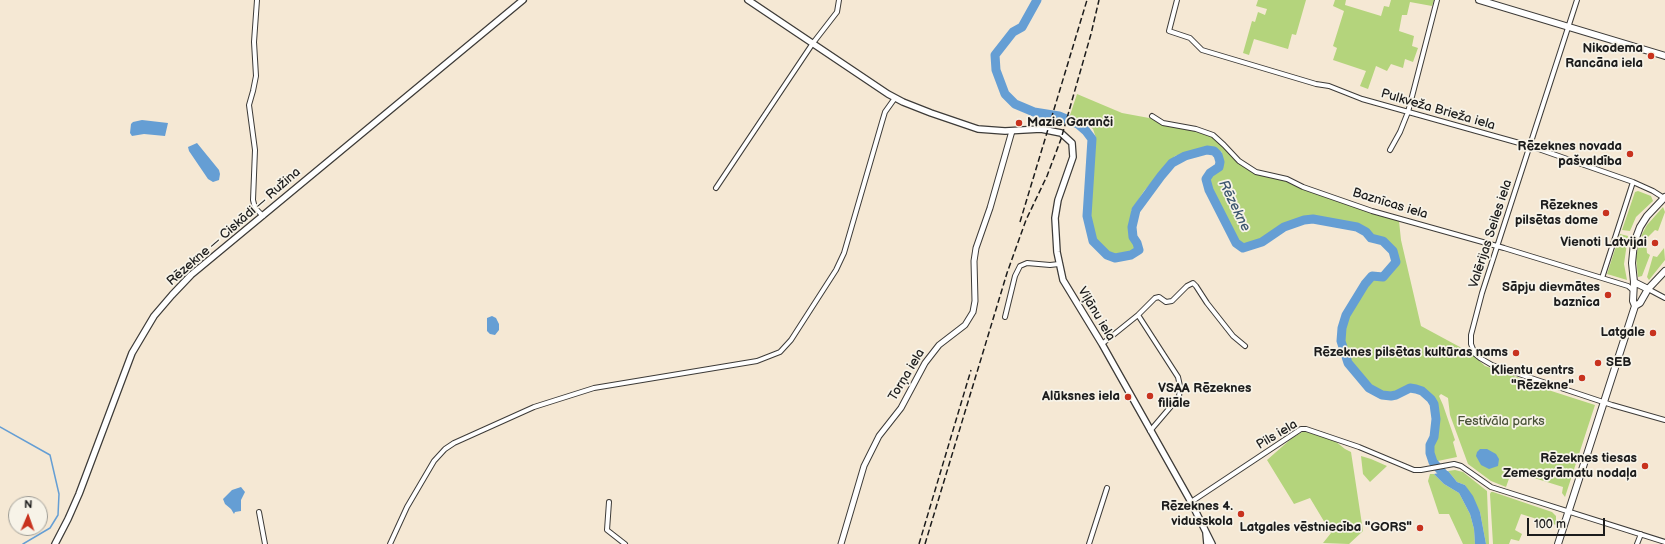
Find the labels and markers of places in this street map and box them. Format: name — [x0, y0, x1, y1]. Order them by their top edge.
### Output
place label: Nikodema Rancāna iela — [1565, 41, 1643, 72]
marker: Nikodema Rancāna iela — [1646, 51, 1656, 61]
place label: Mazie Garanči — [1027, 115, 1113, 131]
marker: Mazie Garanči — [1014, 118, 1024, 128]
place label: Rēzeknes novada pašvaldība — [1518, 139, 1622, 170]
marker: Rēzeknes novada pašvaldība — [1625, 149, 1635, 159]
place label: Rēzeknes pilsētas dome — [1515, 198, 1598, 229]
marker: Rēzeknes pilsētas dome — [1601, 208, 1611, 218]
place label: Vienoti Latvijai — [1560, 235, 1647, 251]
marker: Vienoti Latvijai — [1650, 238, 1660, 248]
place label: Sāpju dievmātes baznīca — [1502, 280, 1600, 311]
marker: Sāpju dievmātes baznīca — [1603, 290, 1613, 300]
place label: Latgale — [1601, 325, 1645, 341]
marker: Latgale — [1648, 328, 1658, 338]
place label: Rēzeknes pilsētas kultūras nams — [1313, 345, 1508, 361]
marker: Rēzeknes pilsētas kultūras nams — [1511, 348, 1521, 358]
place label: SEB — [1606, 355, 1632, 371]
marker: SEB — [1593, 358, 1603, 368]
place label: Klientu centrs "Rēzekne" — [1491, 363, 1574, 394]
marker: Klientu centrs "Rēzekne" — [1577, 373, 1587, 383]
place label: VSAA Rēzeknes filiāle — [1158, 381, 1251, 412]
place label: Alūksnes iela — [1042, 389, 1120, 405]
marker: VSAA Rēzeknes filiāle — [1145, 391, 1155, 401]
marker: Alūksnes iela — [1123, 392, 1133, 402]
place label: Rēzeknes tiesas Zemesgrāmatu nodaļa — [1503, 451, 1637, 482]
marker: Rēzeknes tiesas Zemesgrāmatu nodaļa — [1640, 461, 1650, 471]
place label: Rēzeknes 4. vidusskola — [1161, 499, 1233, 530]
marker: Rēzeknes 4. vidusskola — [1236, 509, 1246, 519]
place label: Latgales vēstniecība "GORS" — [1239, 520, 1412, 536]
marker: Latgales vēstniecība "GORS" — [1415, 523, 1425, 533]

